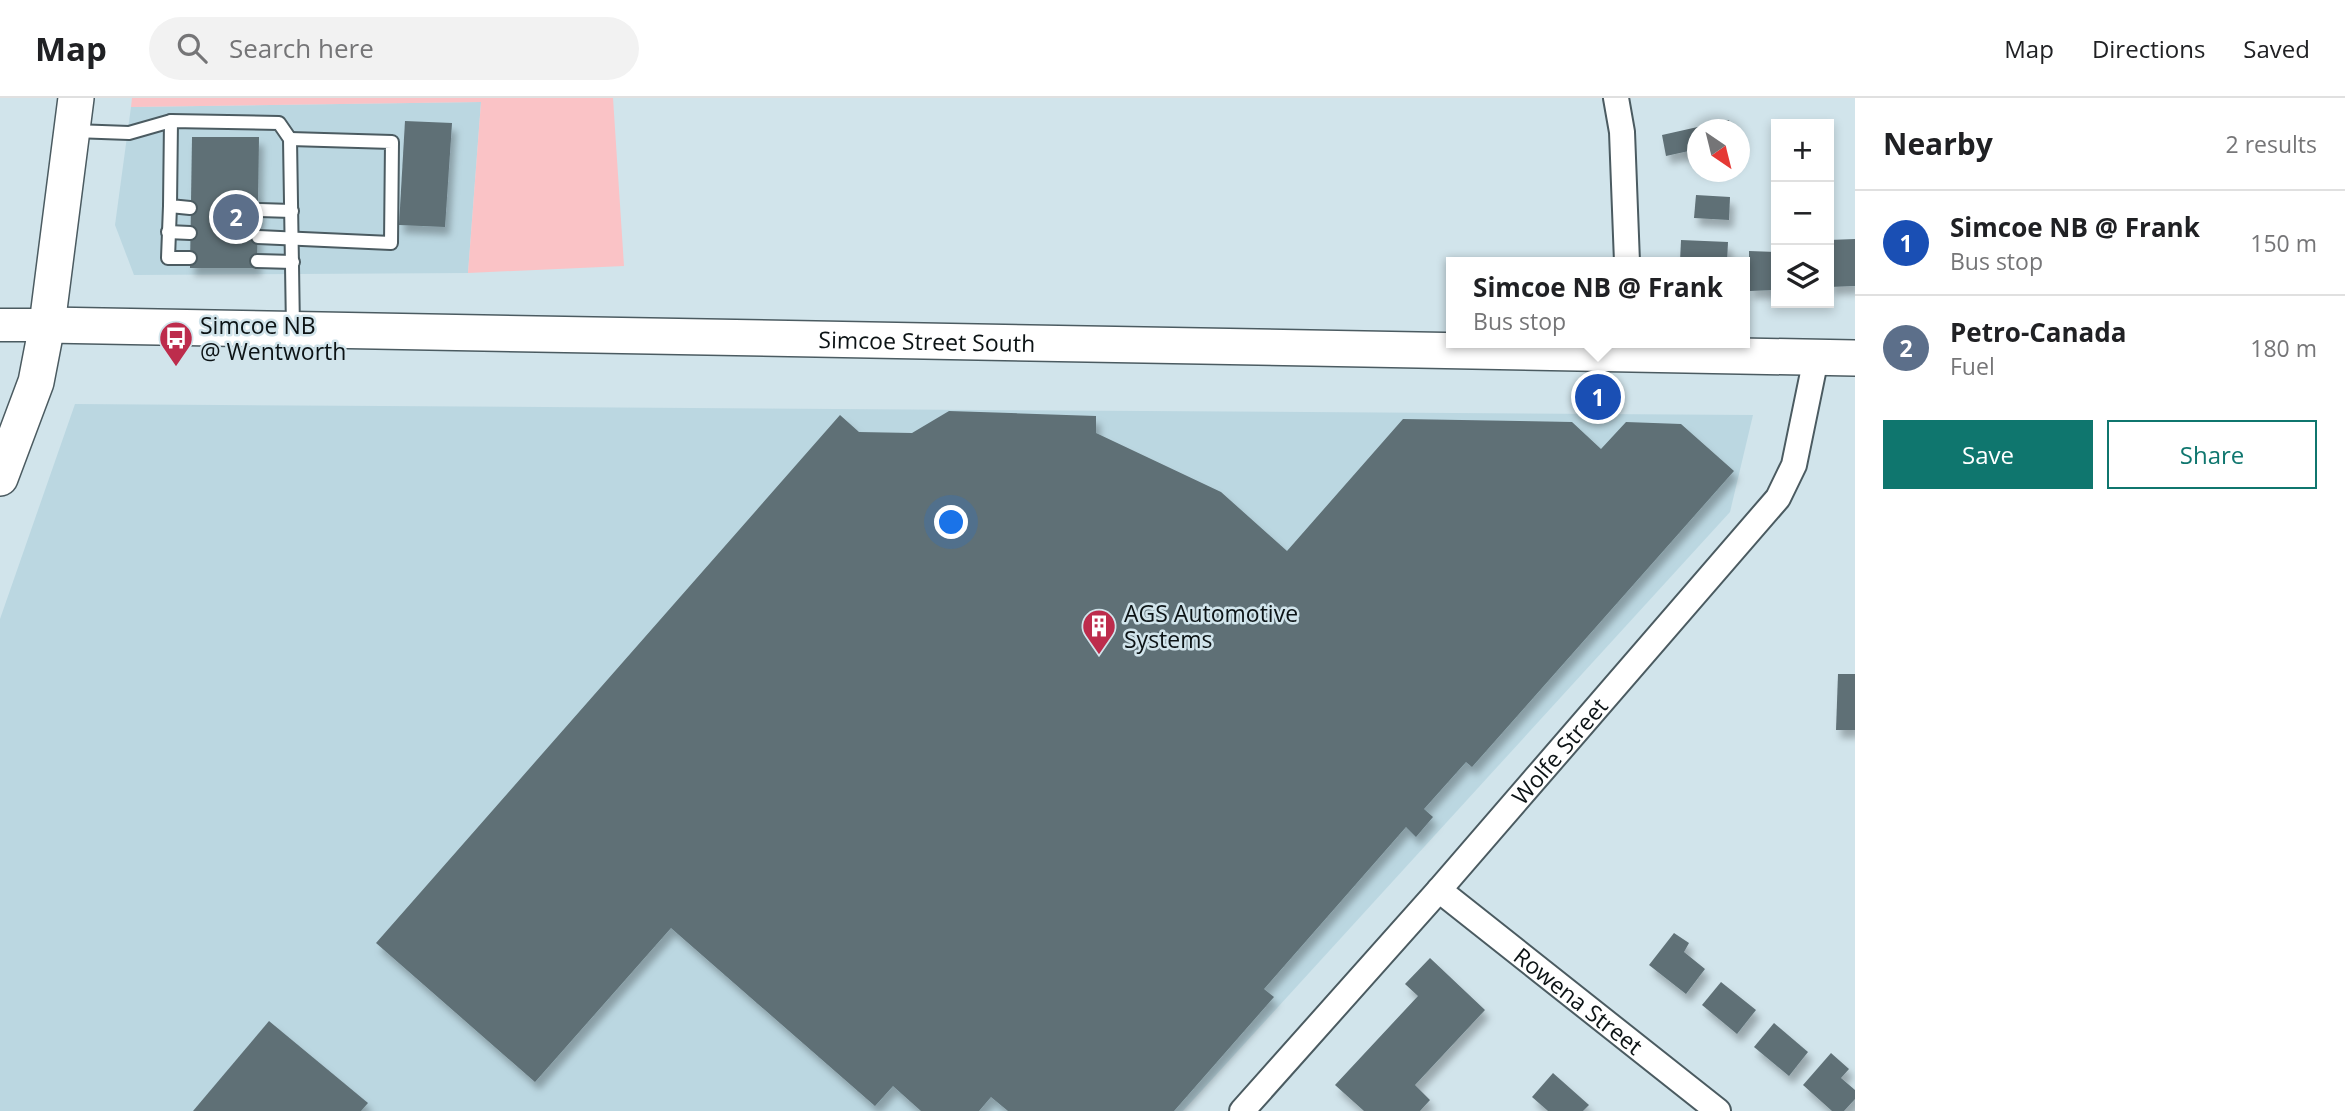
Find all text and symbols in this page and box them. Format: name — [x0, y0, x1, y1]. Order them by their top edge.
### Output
search box — [149, 17, 639, 80]
text: Map — [35, 26, 107, 71]
icon: search — [173, 29, 211, 67]
text: Search here — [229, 30, 374, 66]
text: Map — [2004, 32, 2054, 65]
text: Directions — [2092, 32, 2205, 65]
text: Saved — [2243, 32, 2310, 65]
north arrow — [1687, 119, 1750, 182]
map controls — [1771, 119, 1834, 308]
button: + — [1771, 119, 1834, 182]
text: Nearby — [1883, 123, 1993, 164]
text: 2 results — [2226, 128, 2317, 160]
button: − — [1771, 182, 1834, 245]
pin: 2 — [213, 191, 259, 243]
text: Simcoe NB @ Frank — [1950, 209, 2200, 245]
text: 1 — [1899, 227, 1913, 259]
text: 150 m — [2250, 227, 2317, 259]
button: layers — [1771, 245, 1834, 308]
text: Bus stop — [1950, 245, 2043, 277]
popup — [1446, 257, 1750, 348]
text: Simcoe NB @ Frank — [1473, 269, 1723, 305]
text: Bus stop — [1473, 305, 1566, 337]
place label: Simcoe NB @ Wentworth — [200, 309, 346, 367]
text: Petro-Canada — [1950, 314, 2126, 350]
bus stop icon: Simcoe NB @ Wentworth — [157, 319, 195, 368]
street label: Simcoe Street South — [818, 323, 1035, 359]
text: 2 — [1899, 332, 1913, 364]
text: 180 m — [2250, 332, 2317, 364]
text: Fuel — [1950, 350, 1995, 382]
pin: 1 — [1575, 371, 1621, 423]
button: Save — [1883, 420, 2093, 489]
button: Share — [2107, 420, 2317, 489]
your location — [934, 505, 968, 539]
place label: AGS Automotive Systems — [1124, 597, 1298, 655]
building icon: AGS Automotive Systems — [1080, 607, 1118, 656]
street label: Wolfe Street — [1504, 691, 1615, 811]
street label: Rowena Street — [1507, 940, 1650, 1061]

